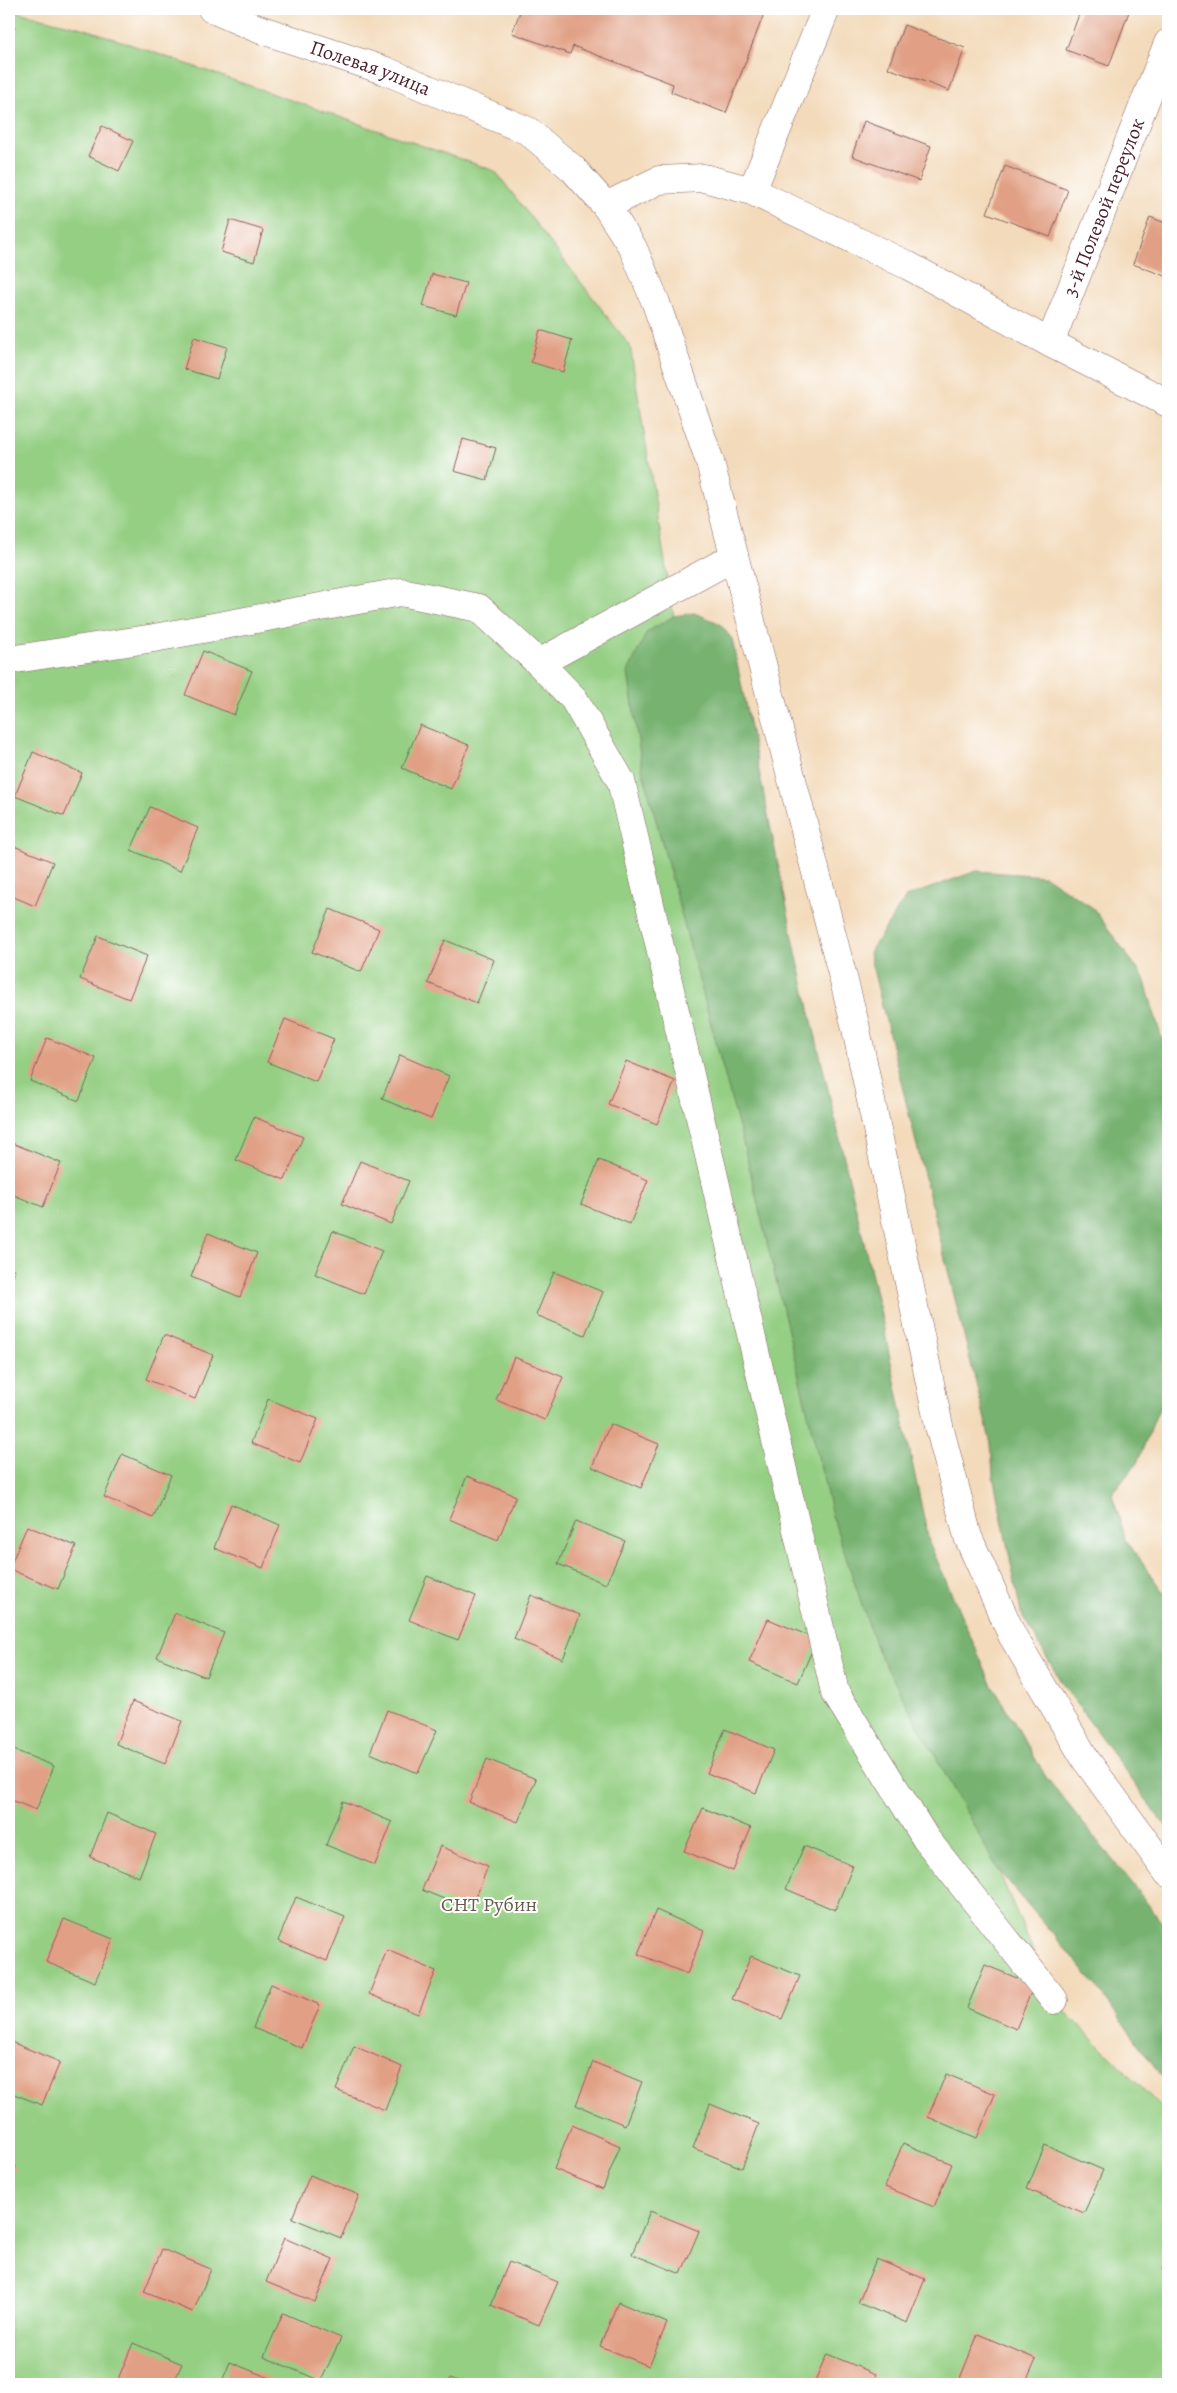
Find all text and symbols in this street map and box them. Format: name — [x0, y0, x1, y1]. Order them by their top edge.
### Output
street label: Полевая улица — [307, 34, 435, 103]
street label: 3-й Полевой переулок — [1057, 114, 1151, 301]
park label: СНТ Рубин — [441, 1891, 537, 1918]

